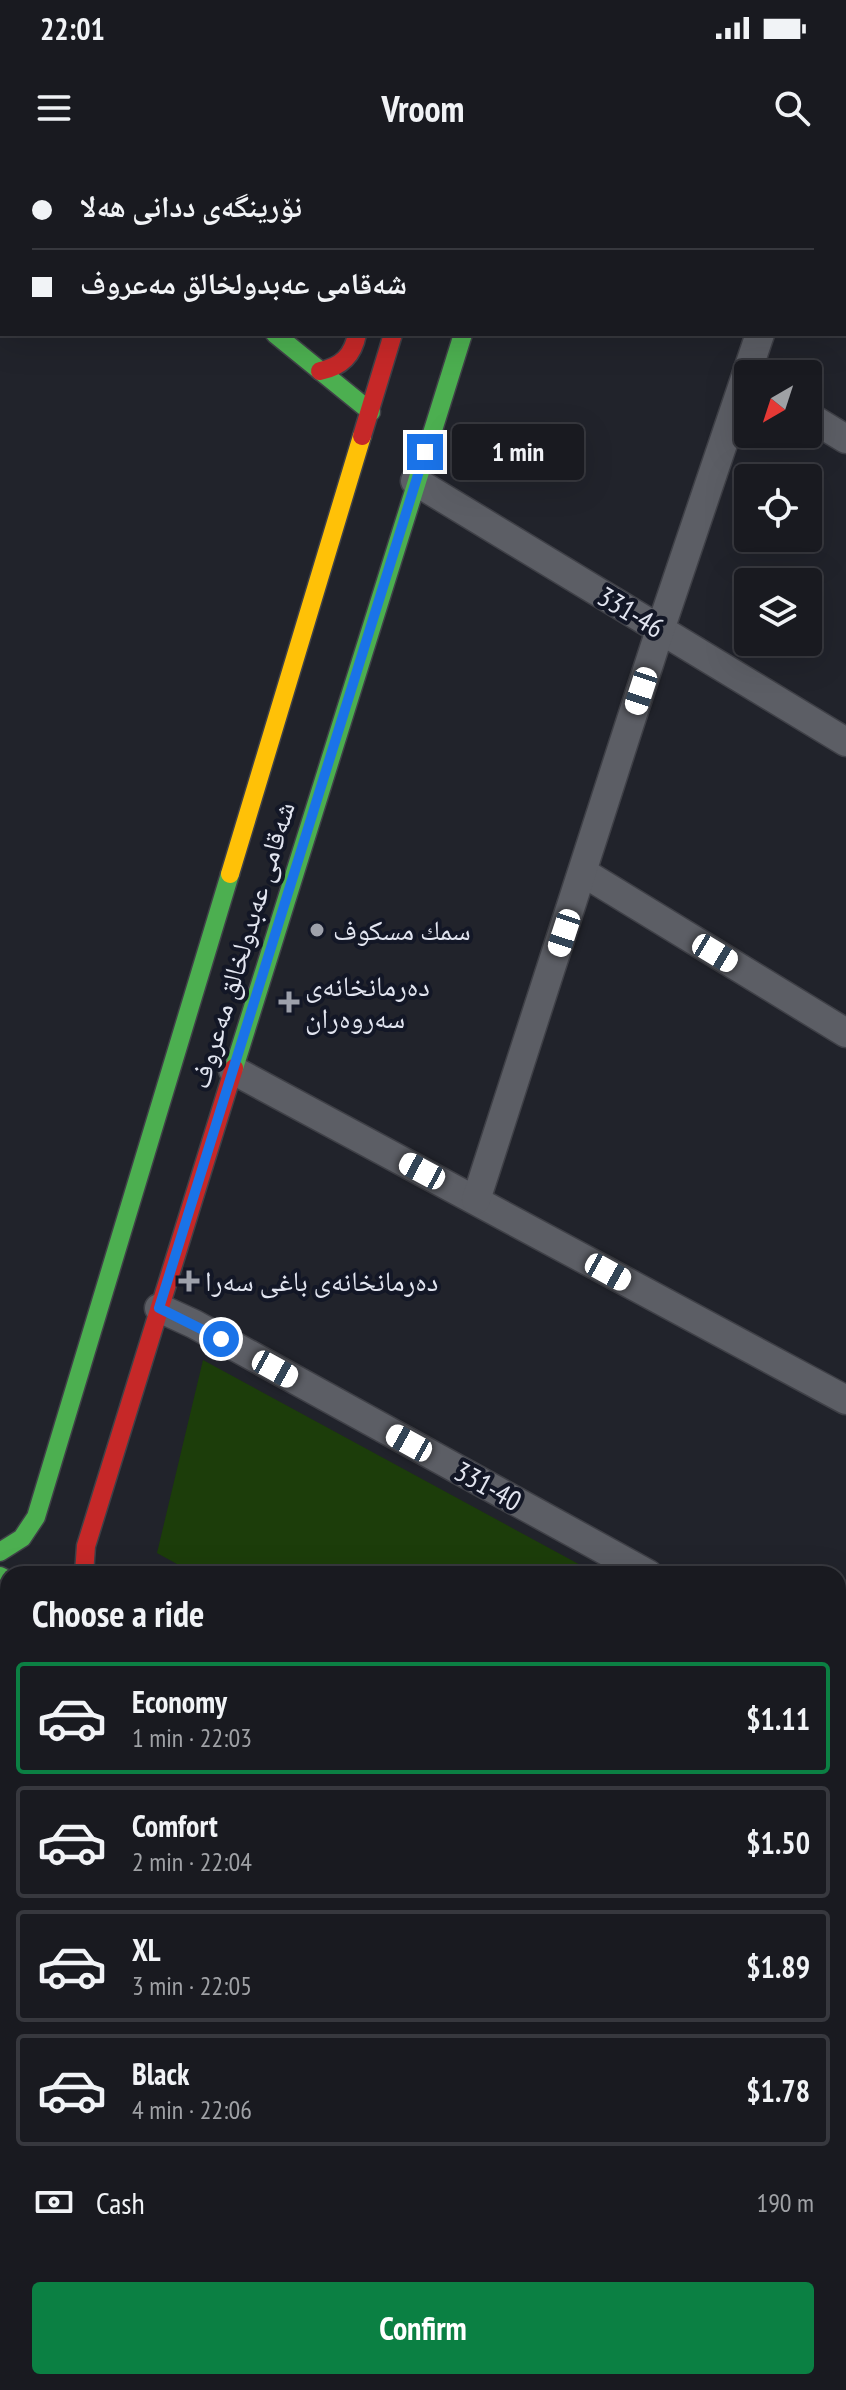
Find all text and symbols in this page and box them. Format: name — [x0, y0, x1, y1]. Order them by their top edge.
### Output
text: 22:01 — [40, 9, 105, 48]
text: Vroom — [382, 85, 464, 132]
icon: menu — [32, 86, 76, 130]
icon: search — [770, 86, 814, 130]
text: نۆرینگەی ددانی هەلا — [80, 186, 302, 225]
text: شەقامی عەبدولخالق مەعروف — [80, 263, 407, 302]
north arrow — [734, 360, 822, 448]
map controls — [734, 360, 822, 656]
callout: 1 min — [453, 424, 585, 480]
route end — [407, 434, 443, 470]
text: 1 min — [492, 435, 544, 468]
button: locate — [734, 464, 822, 552]
button: layers — [734, 568, 822, 656]
street label: 331-46 — [591, 577, 671, 646]
car — [622, 664, 660, 718]
street label: شەقامی عەبدولخالق مەعروف — [180, 797, 303, 1093]
car — [545, 906, 583, 960]
place label: سمك مسكوف — [333, 911, 471, 948]
marker: سمك مسكوف — [308, 921, 326, 939]
car — [688, 930, 742, 976]
place label: دەرمانخانەی سەروەران — [305, 967, 430, 1036]
marker: دەرمانخانەی سەروەران — [280, 993, 298, 1011]
car — [395, 1149, 449, 1193]
car — [581, 1250, 635, 1294]
place label: دەرمانخانەی باغی سەرا — [205, 1262, 438, 1299]
marker: دەرمانخانەی باغی سەرا — [180, 1272, 198, 1290]
route start — [203, 1321, 239, 1357]
car — [248, 1347, 302, 1391]
car — [382, 1421, 436, 1465]
street label: 331-40 — [448, 1452, 528, 1519]
text: Choose a ride — [32, 1590, 204, 1637]
icon: car — [36, 1682, 108, 1754]
text: Economy — [132, 1682, 227, 1721]
text: $1.11 — [746, 1699, 810, 1738]
text: 1 min · 22:03 — [132, 1721, 252, 1754]
icon: car — [36, 1806, 108, 1878]
text: Comfort — [132, 1806, 218, 1845]
text: $1.50 — [746, 1823, 810, 1862]
text: 2 min · 22:04 — [132, 1845, 252, 1878]
icon: car — [36, 1930, 108, 2002]
text: XL — [132, 1930, 161, 1969]
text: $1.89 — [746, 1947, 810, 1986]
text: 3 min · 22:05 — [132, 1969, 252, 2002]
icon: car — [36, 2054, 108, 2126]
text: Black — [132, 2054, 189, 2093]
text: $1.78 — [746, 2071, 810, 2110]
text: 4 min · 22:06 — [132, 2093, 252, 2126]
icon: cash — [32, 2180, 76, 2224]
text: Cash — [96, 2183, 145, 2222]
text: 190 m — [756, 2186, 814, 2219]
button: Confirm — [32, 2282, 814, 2374]

